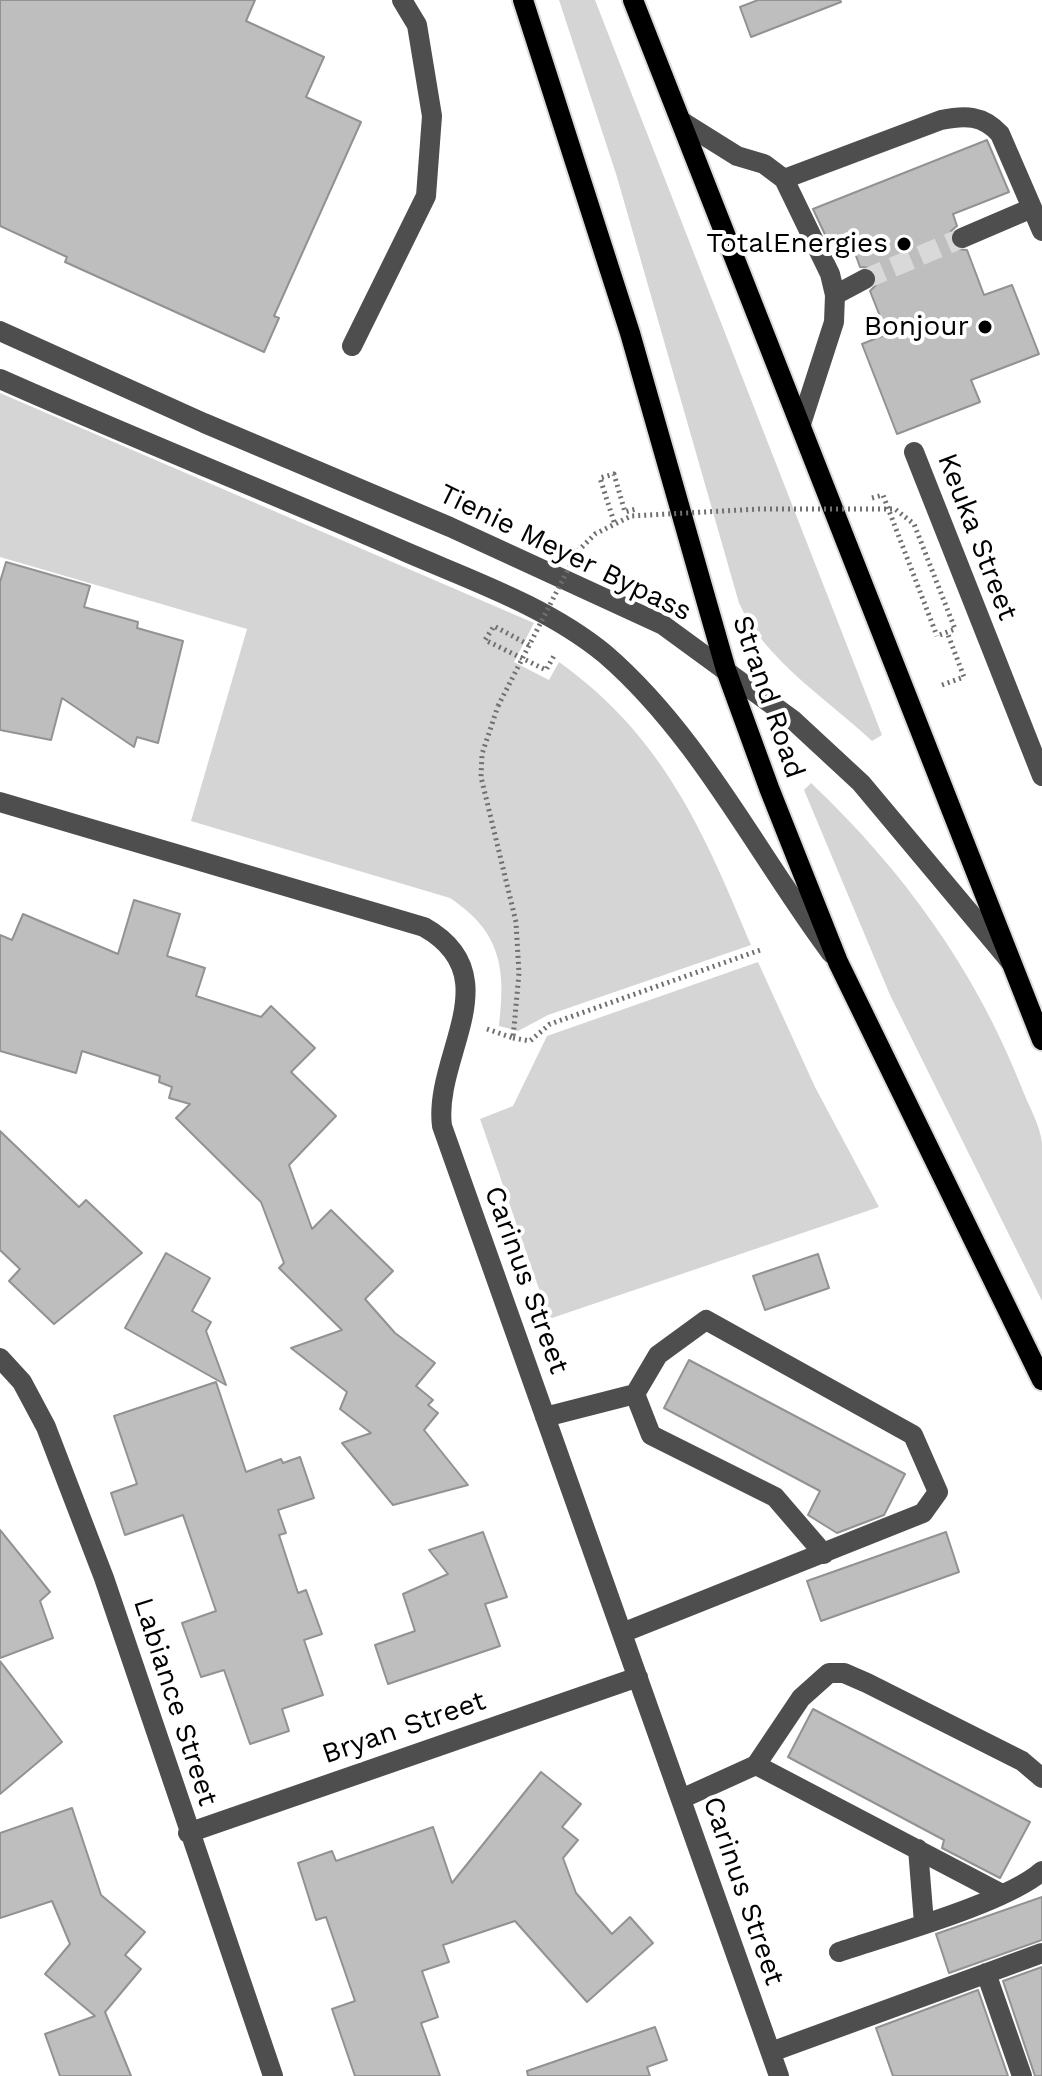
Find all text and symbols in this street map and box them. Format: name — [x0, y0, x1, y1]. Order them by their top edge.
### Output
place label: TotalEnergies — [706, 227, 888, 261]
marker: TotalEnergies — [895, 235, 913, 253]
place label: Bonjour — [864, 310, 969, 344]
marker: Bonjour — [976, 318, 994, 336]
street label: Keuka Street — [930, 449, 1024, 625]
street label: Tienie Meyer Bypass — [433, 477, 697, 629]
street label: Strand Road — [725, 611, 811, 783]
street label: Carinus Street — [477, 1182, 575, 1378]
street label: Labiance Street — [126, 1594, 224, 1810]
street label: Bryan Street — [318, 1684, 490, 1772]
street label: Carinus Street — [695, 1792, 791, 1990]

